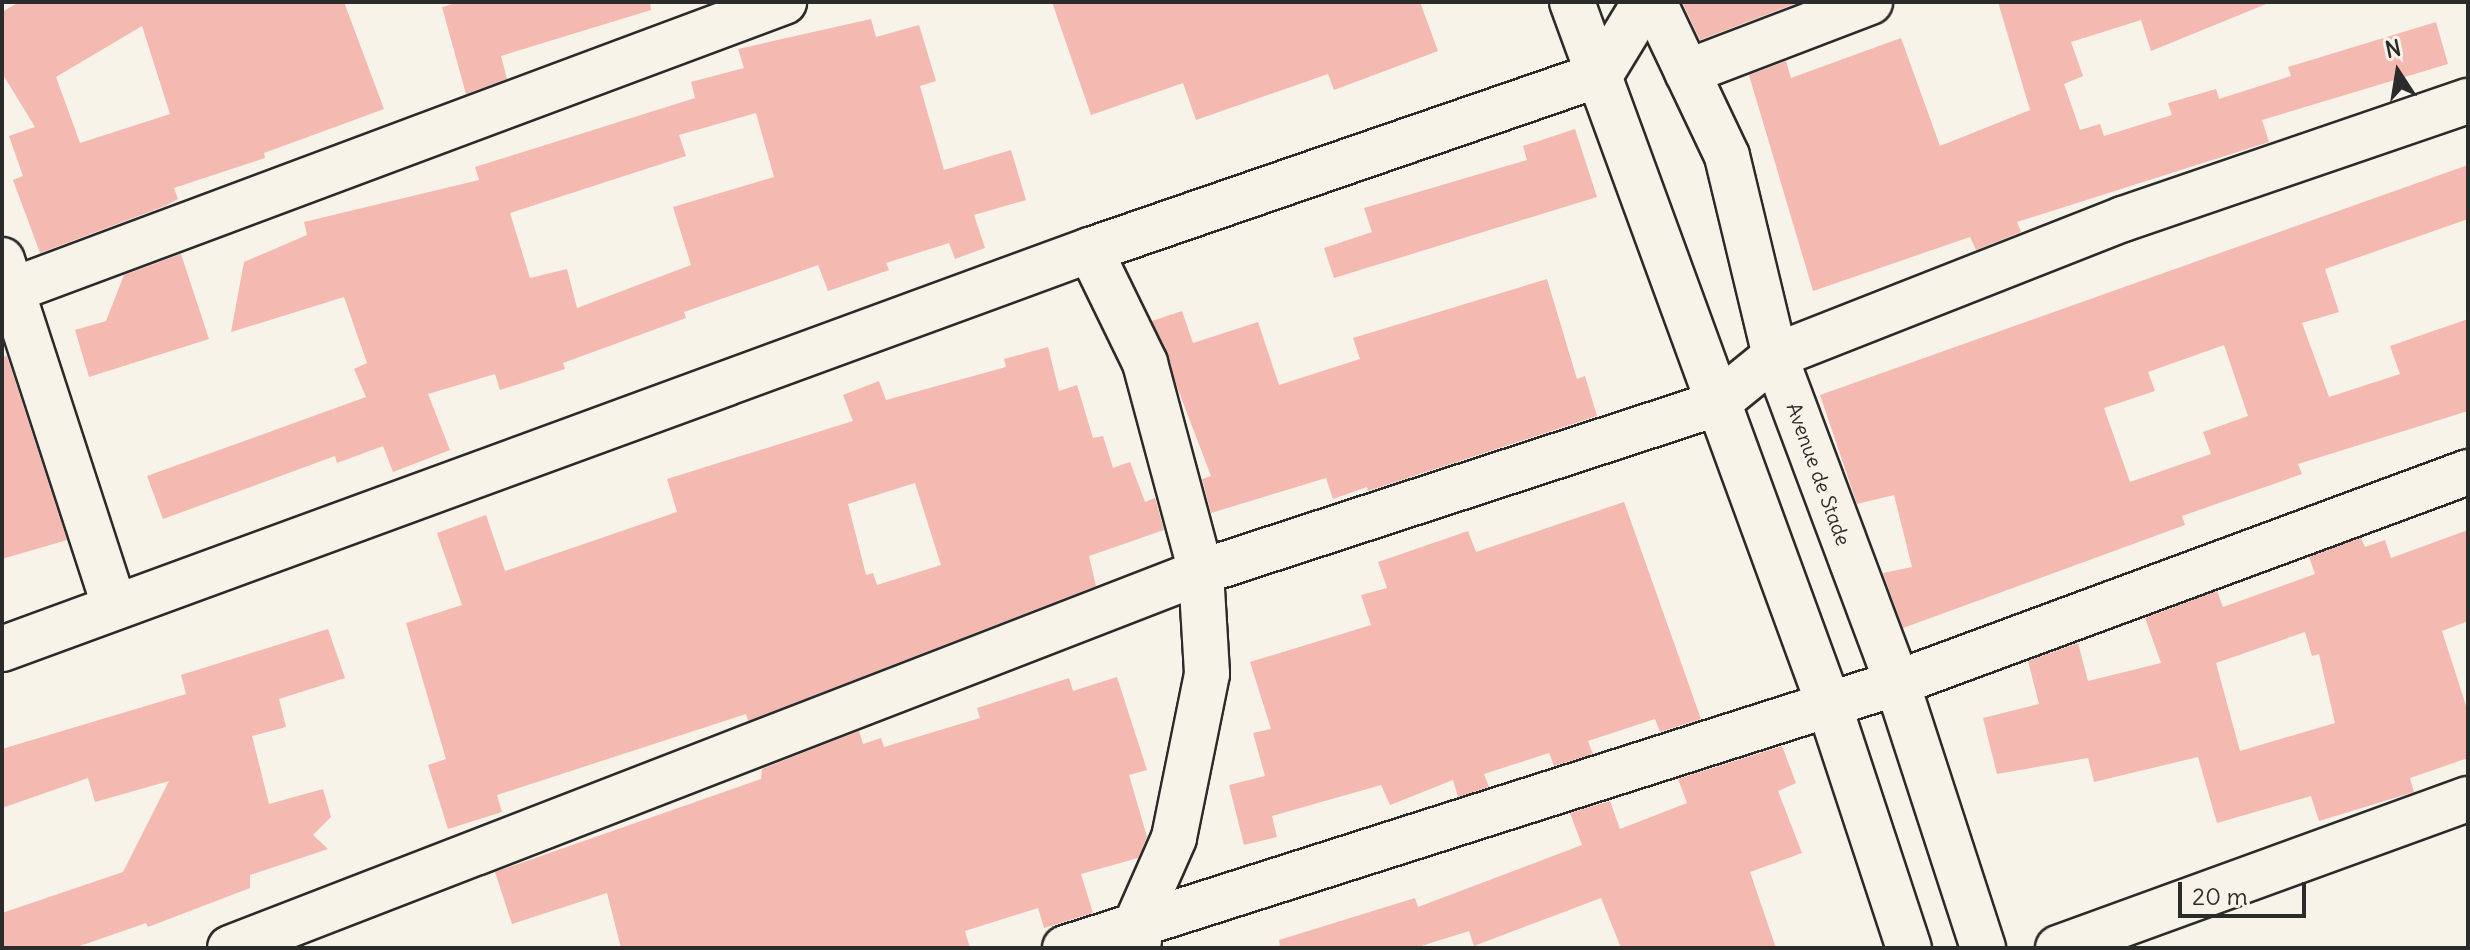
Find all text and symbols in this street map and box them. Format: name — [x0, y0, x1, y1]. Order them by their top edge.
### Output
north arrow — [2358, 32, 2438, 112]
text: N — [2383, 33, 2403, 64]
street label: Avenue de Stade — [1782, 399, 1856, 549]
scale bar — [2182, 866, 2310, 916]
text: 20 m — [2192, 881, 2248, 911]

